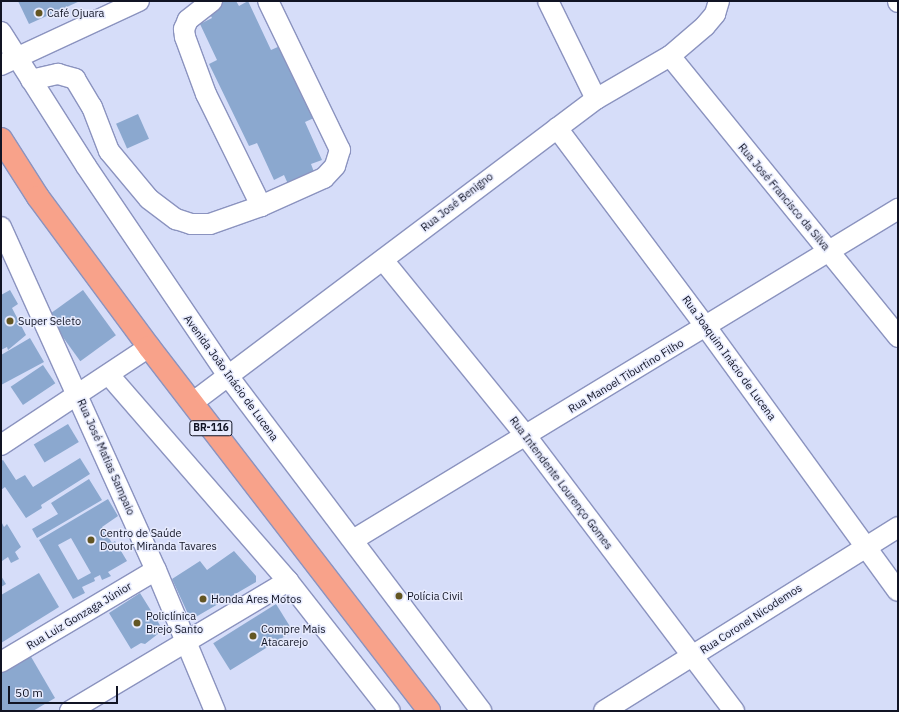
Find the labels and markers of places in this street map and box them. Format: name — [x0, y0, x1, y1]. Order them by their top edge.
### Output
place label: Café Ojuara — [47, 6, 104, 20]
marker: Café Ojuara — [34, 8, 44, 18]
place label: Super Seleto — [18, 314, 81, 328]
marker: Super Seleto — [5, 316, 15, 326]
place label: Centro de Saúde Doutor Miranda Tavares — [100, 527, 217, 553]
marker: Centro de Saúde Doutor Miranda Tavares — [85, 534, 97, 546]
place label: Polícia Civil — [407, 589, 463, 603]
marker: Polícia Civil — [394, 591, 404, 601]
place label: Honda Ares Motos — [211, 592, 301, 606]
marker: Honda Ares Motos — [198, 594, 208, 604]
place label: Policlínica Brejo Santo — [146, 610, 203, 636]
marker: Policlínica Brejo Santo — [131, 617, 143, 629]
place label: Compre Mais Atacarejo — [261, 623, 326, 649]
marker: Compre Mais Atacarejo — [248, 631, 258, 641]

